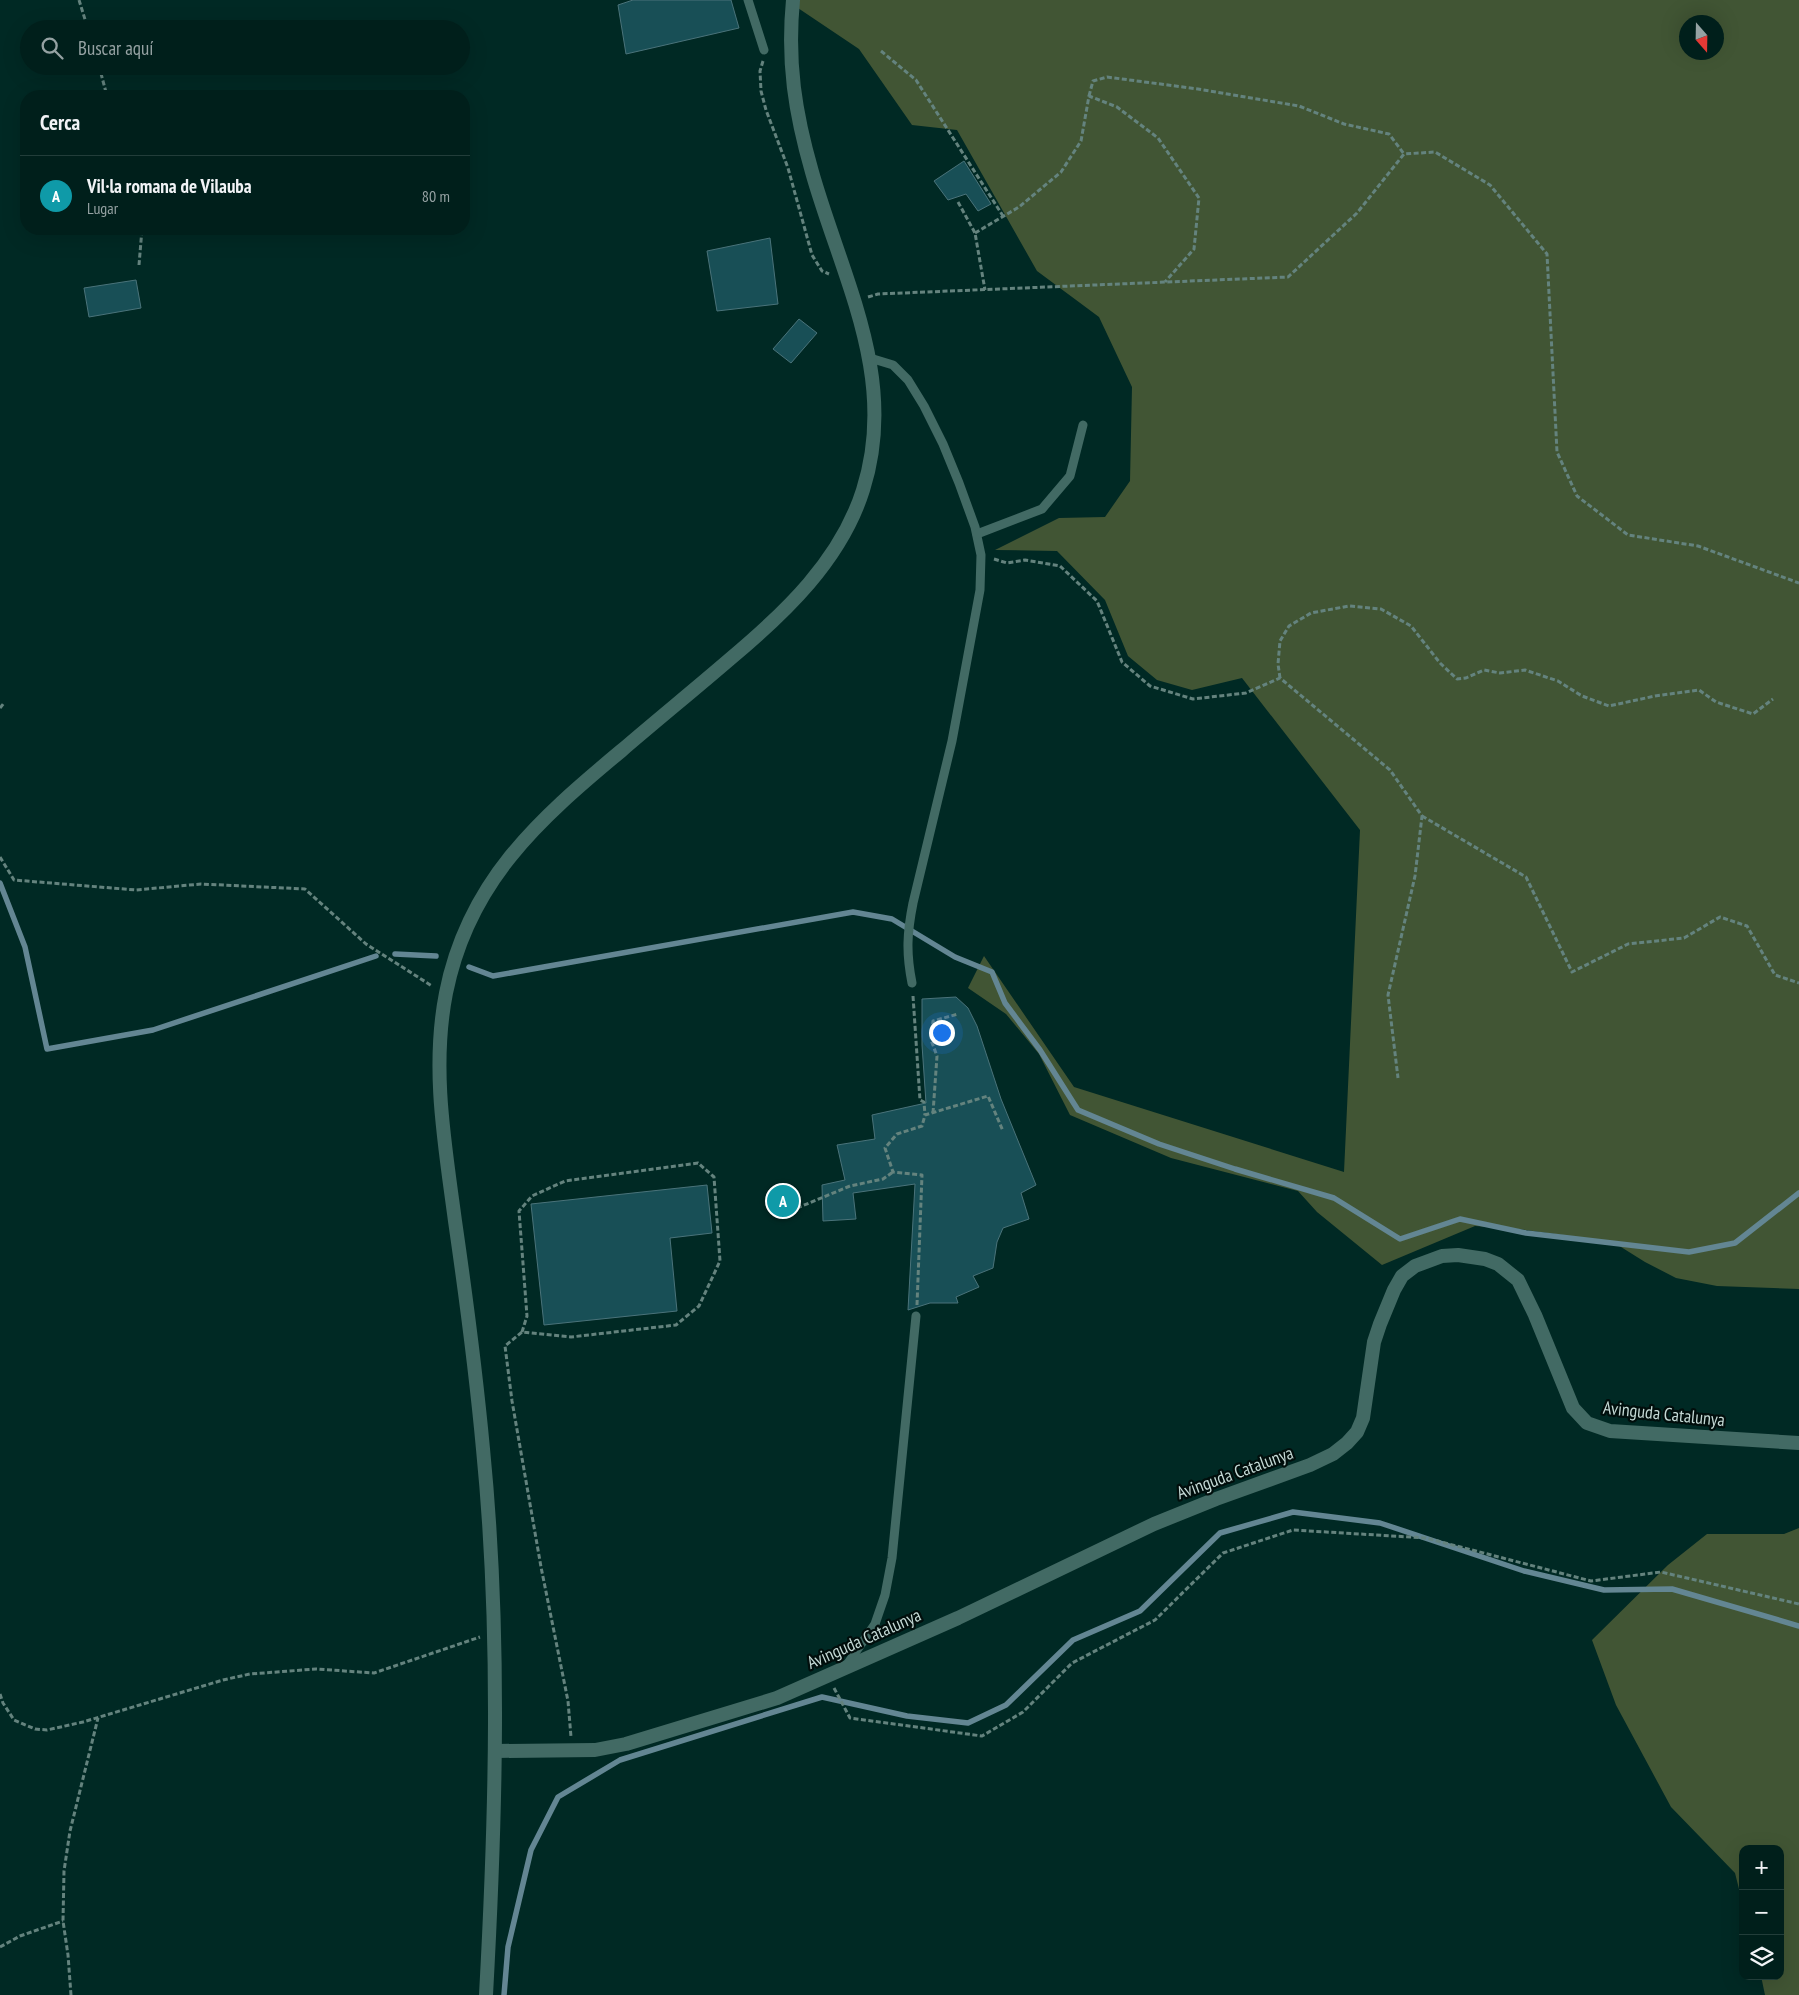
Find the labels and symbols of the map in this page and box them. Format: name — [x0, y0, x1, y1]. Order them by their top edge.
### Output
north arrow — [1679, 15, 1724, 60]
your location — [929, 1020, 955, 1046]
pin: A — [767, 1182, 799, 1220]
street label: Avinguda Catalunya — [1602, 1396, 1726, 1431]
street label: Avinguda Catalunya — [1173, 1441, 1296, 1504]
street label: Avinguda Catalunya — [803, 1603, 924, 1674]

